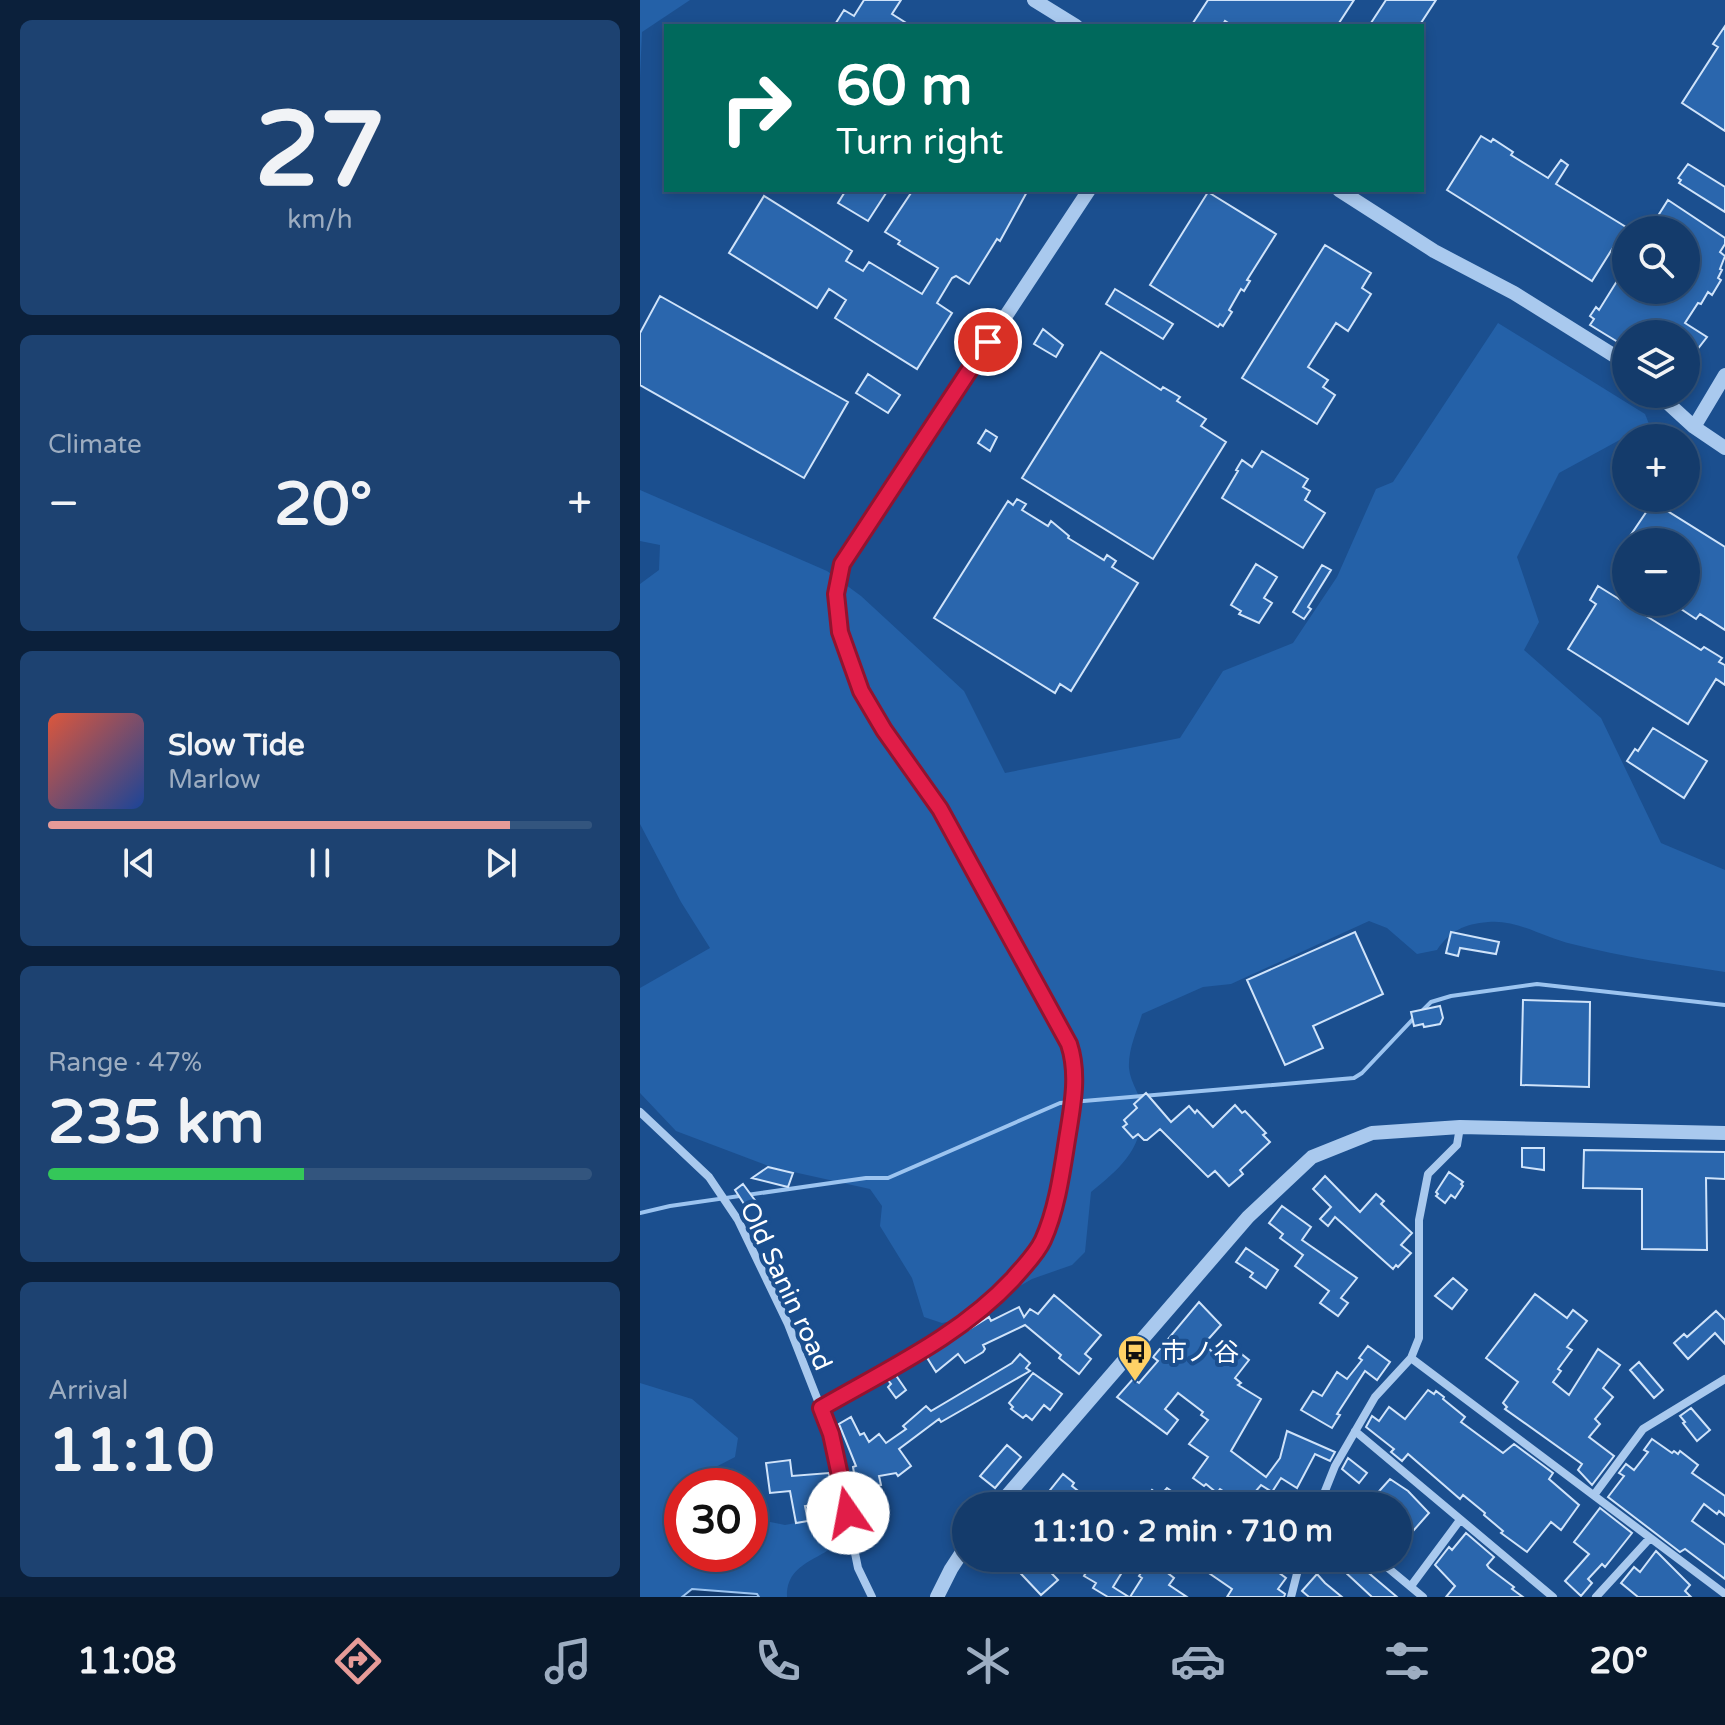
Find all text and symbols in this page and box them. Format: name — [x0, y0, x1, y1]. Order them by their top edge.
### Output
text: 60 m — [836, 53, 972, 120]
icon: right — [704, 56, 808, 160]
text: 27 — [255, 89, 385, 214]
text: Turn right — [836, 121, 1003, 164]
text: km/h — [287, 204, 353, 235]
map controls — [1612, 216, 1700, 616]
button: search — [1612, 216, 1700, 304]
pin — [954, 308, 1022, 376]
icon: arrive — [966, 320, 1010, 364]
button: layers — [1612, 320, 1700, 408]
button: + — [1612, 424, 1700, 512]
text: Climate — [48, 429, 142, 460]
text: 20° — [274, 469, 372, 541]
text: − — [48, 478, 79, 531]
text: + — [567, 478, 592, 531]
button: − — [1612, 528, 1700, 616]
text: Slow Tide — [168, 727, 305, 764]
text: Marlow — [168, 764, 260, 795]
icon: previous — [117, 841, 161, 885]
icon: pause — [298, 841, 342, 885]
icon: next — [479, 841, 523, 885]
text: Range · 47% — [48, 1047, 202, 1078]
text: 235 km — [48, 1087, 264, 1159]
street label: Old Sanin road — [733, 1197, 839, 1375]
bus stop icon: 市ノ谷 — [1116, 1333, 1154, 1383]
place label: 市ノ谷 — [1161, 1337, 1239, 1368]
text: Arrival — [48, 1375, 128, 1406]
text: 11:10 — [48, 1415, 214, 1487]
speed limit sign: 30 — [664, 1468, 768, 1572]
position arrow — [806, 1471, 890, 1555]
text: 11:10 · 2 min · 710 m — [1031, 1513, 1333, 1550]
icon: directions — [330, 1633, 386, 1689]
icon: music — [540, 1633, 596, 1689]
icon: phone — [750, 1633, 806, 1689]
icon: climate — [960, 1633, 1016, 1689]
icon: car — [1170, 1633, 1226, 1689]
icon: filters — [1379, 1633, 1435, 1689]
text: 11:08 — [77, 1640, 177, 1683]
text: 20° — [1589, 1640, 1648, 1683]

